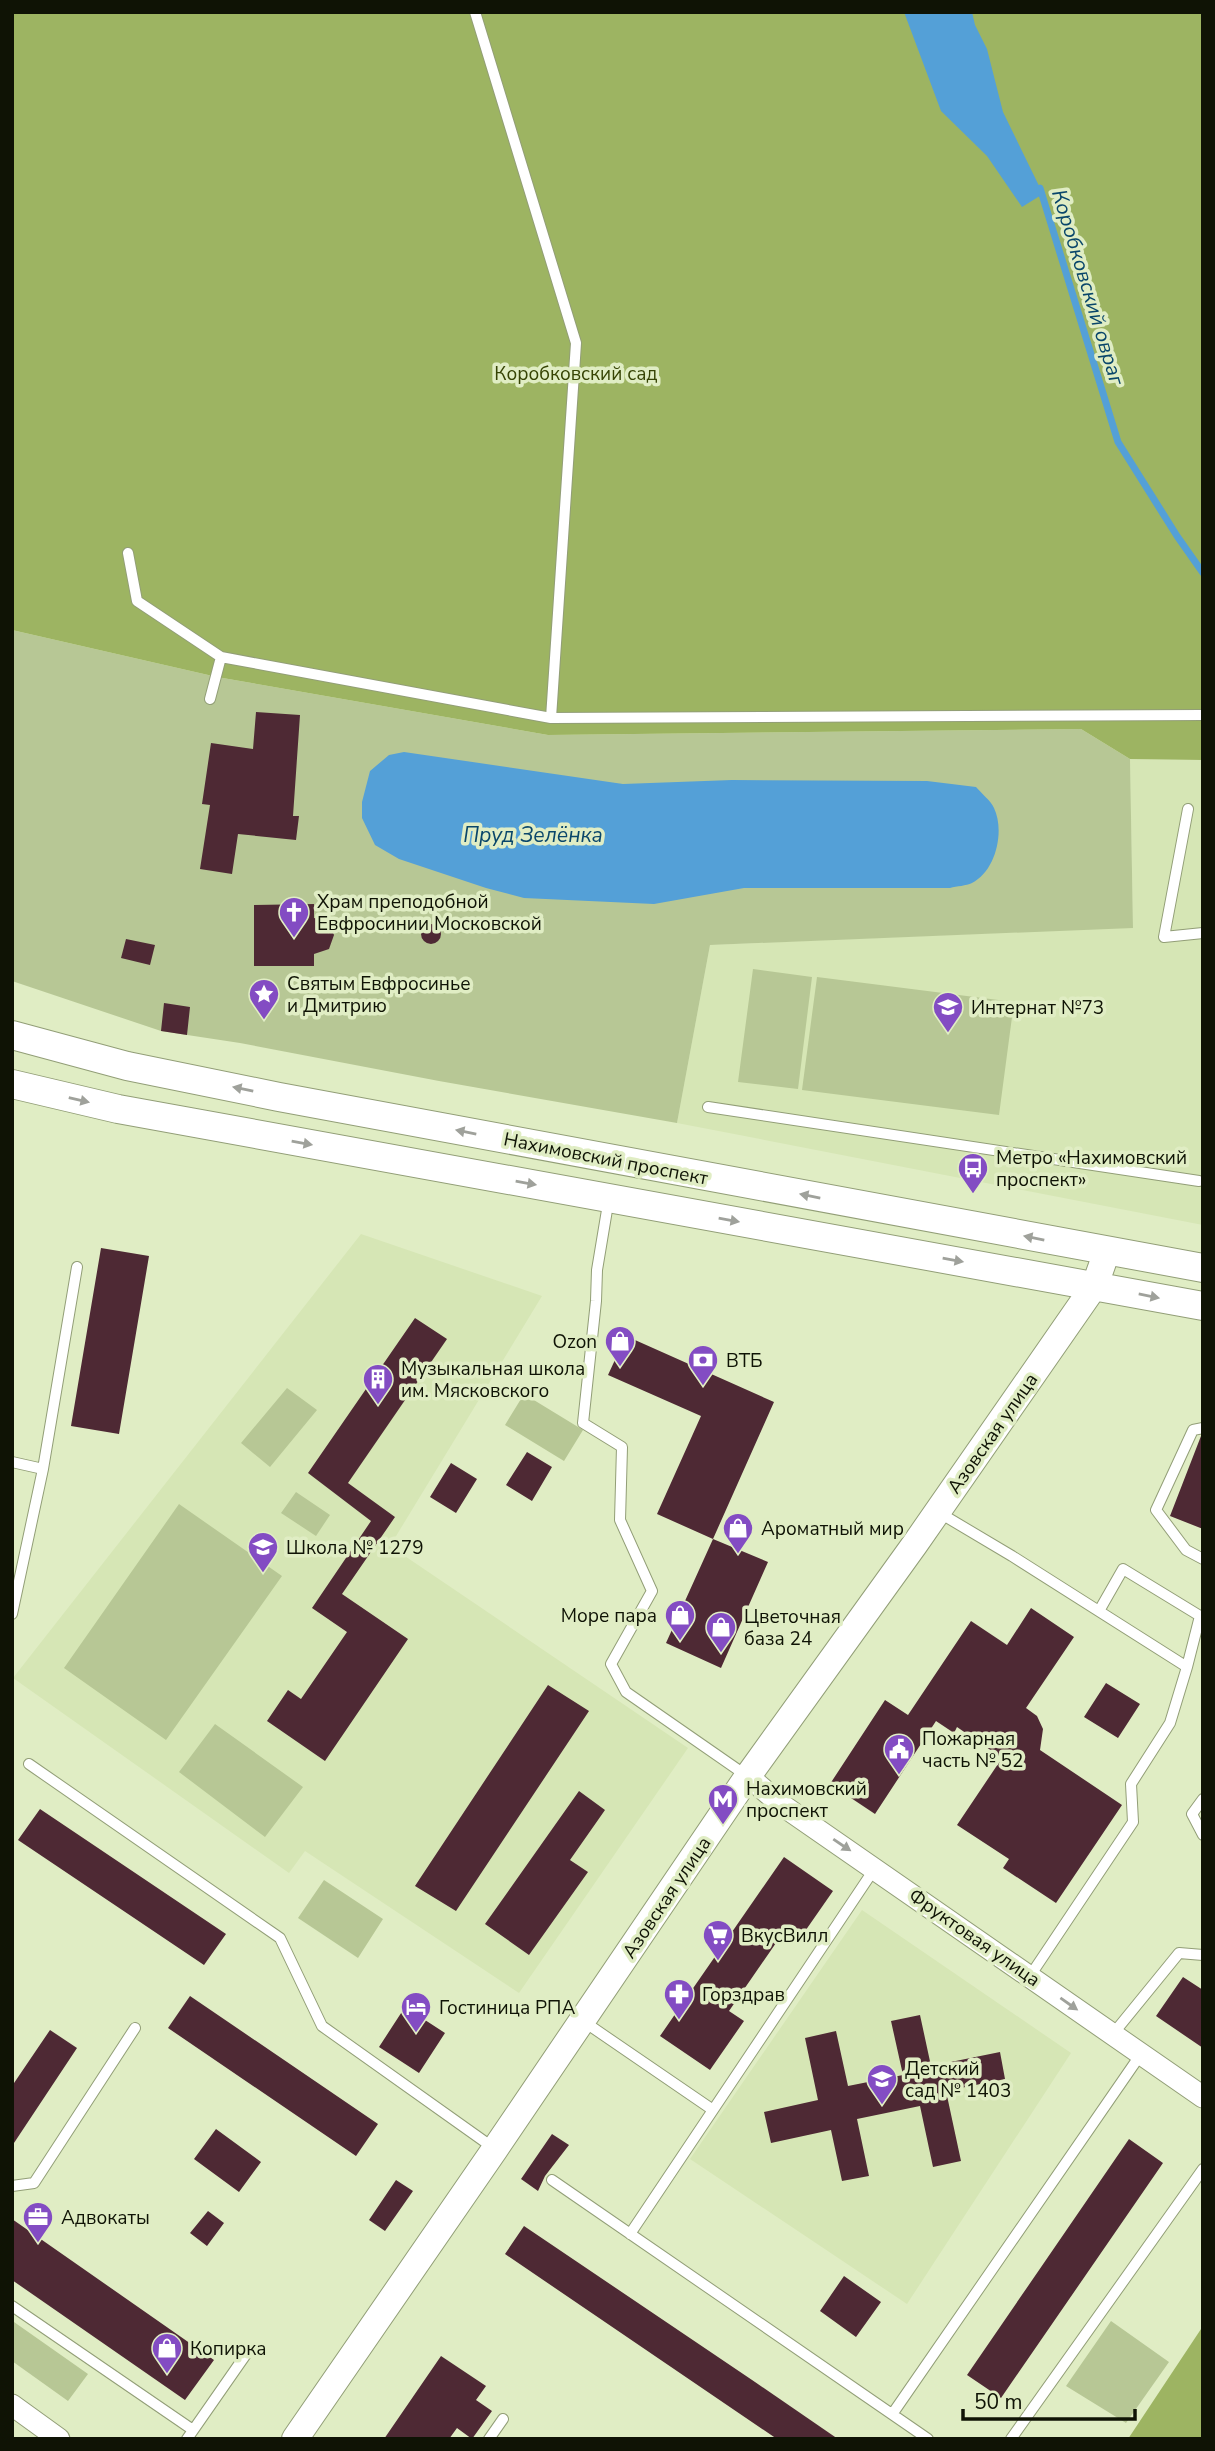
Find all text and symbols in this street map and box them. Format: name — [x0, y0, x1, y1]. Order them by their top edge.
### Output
water label: Коробковский овраг — [1045, 186, 1131, 389]
park label: Коробковский сад — [494, 361, 658, 387]
water label: Пруд Зелёнка — [463, 821, 603, 849]
place label: Храм преподобной Евфросинии Московской — [317, 889, 542, 937]
church icon: Храм преподобной Евфросинии Московской — [277, 895, 311, 939]
place label: Святым Евфросинье и Дмитрию — [287, 971, 470, 1019]
place icon: Святым Евфросинье и Дмитрию — [247, 977, 281, 1021]
school or university icon: Интернат №73 — [931, 990, 965, 1034]
place label: Интернат №73 — [971, 995, 1104, 1021]
one-way arrow — [232, 1084, 254, 1095]
one-way arrow — [68, 1095, 90, 1106]
one-way arrow — [455, 1126, 477, 1137]
street label: Нахимовский проспект — [501, 1126, 711, 1192]
one-way arrow — [291, 1137, 313, 1148]
place label: Метро «Нахимовский проспект» — [996, 1145, 1187, 1193]
bus stop icon: Метро «Нахимовский проспект» — [956, 1151, 990, 1195]
one-way arrow — [515, 1178, 537, 1189]
one-way arrow — [799, 1190, 821, 1201]
one-way arrow — [718, 1215, 740, 1226]
one-way arrow — [1023, 1232, 1045, 1243]
one-way arrow — [942, 1255, 964, 1266]
one-way arrow — [1138, 1290, 1160, 1301]
shop icon: Ozon — [603, 1324, 637, 1368]
place label: Ozon — [552, 1329, 597, 1355]
bank icon: ВТБ — [686, 1343, 720, 1387]
place label: ВТБ — [726, 1348, 763, 1374]
place label: Музыкальная школа им. Мясковского — [401, 1356, 585, 1404]
building icon: Музыкальная школа им. Мясковского — [361, 1362, 395, 1406]
street label: Азовская улица — [942, 1368, 1044, 1499]
shop icon: Ароматный мир — [721, 1511, 755, 1555]
place label: Ароматный мир — [761, 1516, 904, 1542]
school or university icon: Школа № 1279 — [246, 1530, 280, 1574]
place label: Школа № 1279 — [286, 1535, 424, 1561]
shop icon: Море пара — [663, 1598, 697, 1642]
place label: Море пара — [561, 1603, 657, 1629]
place label: Цветочная база 24 — [744, 1604, 841, 1652]
shop icon: Цветочная база 24 — [704, 1610, 738, 1654]
place label: Пожарная часть № 52 — [922, 1726, 1023, 1774]
public building icon: Пожарная часть № 52 — [882, 1732, 916, 1776]
place label: Нахимовский проспект — [746, 1776, 867, 1824]
metro station icon: Нахимовский проспект — [706, 1782, 740, 1826]
street label: Азовская улица — [616, 1832, 717, 1964]
one-way arrow — [832, 1839, 852, 1852]
street label: Фруктовая улица — [903, 1883, 1045, 1993]
supermarket icon: ВкусВилл — [701, 1918, 735, 1962]
place label: ВкусВилл — [741, 1923, 828, 1949]
pharmacy icon: Горздрав — [662, 1977, 696, 2021]
place label: Горздрав — [702, 1982, 785, 2008]
hotel icon: Гостиница РПА — [399, 1990, 433, 2034]
place label: Гостиница РПА — [439, 1995, 575, 2021]
one-way arrow — [1060, 1997, 1078, 2011]
place label: Детский сад № 1403 — [905, 2056, 1011, 2104]
school or university icon: Детский сад № 1403 — [865, 2062, 899, 2106]
office icon: Адвокаты — [21, 2200, 55, 2244]
place label: Адвокаты — [61, 2205, 150, 2231]
shop icon: Копирка — [150, 2331, 184, 2375]
place label: Копирка — [190, 2336, 267, 2362]
scale bar — [963, 2378, 1134, 2422]
text: 50 m — [974, 2388, 1023, 2416]

